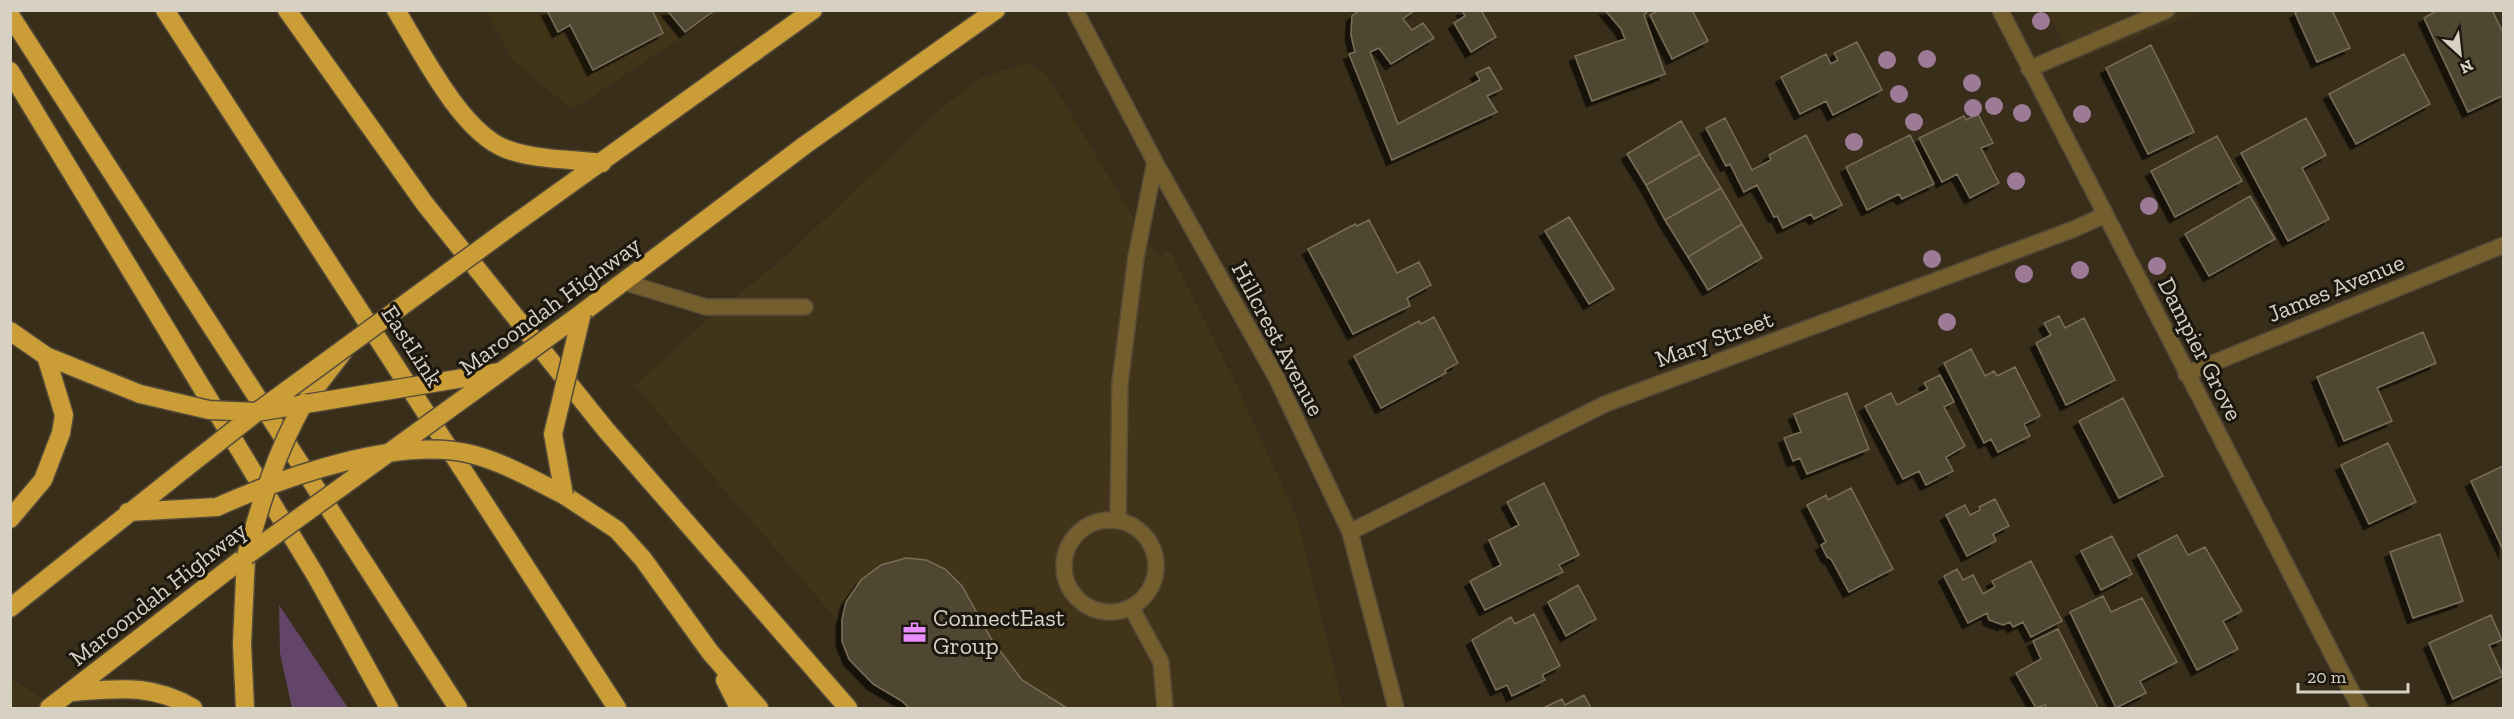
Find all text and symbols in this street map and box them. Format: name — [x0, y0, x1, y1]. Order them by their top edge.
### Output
north arrow — [2430, 24, 2490, 84]
text: N — [2457, 56, 2476, 78]
street label: Maroondah Highway — [453, 230, 647, 381]
street label: James Avenue — [2263, 247, 2409, 328]
street label: Hillcrest Avenue — [1226, 257, 1331, 421]
street label: Dampier Grove — [2152, 272, 2249, 425]
street label: EastLink — [375, 300, 450, 392]
street label: Mary Street — [1651, 304, 1777, 373]
street label: Maroondah Highway — [63, 515, 253, 672]
place label: ConnectEast Group — [933, 603, 1065, 660]
office icon: ConnectEast Group — [902, 619, 928, 645]
scale bar — [2298, 656, 2408, 694]
text: 20 m — [2307, 666, 2347, 688]

